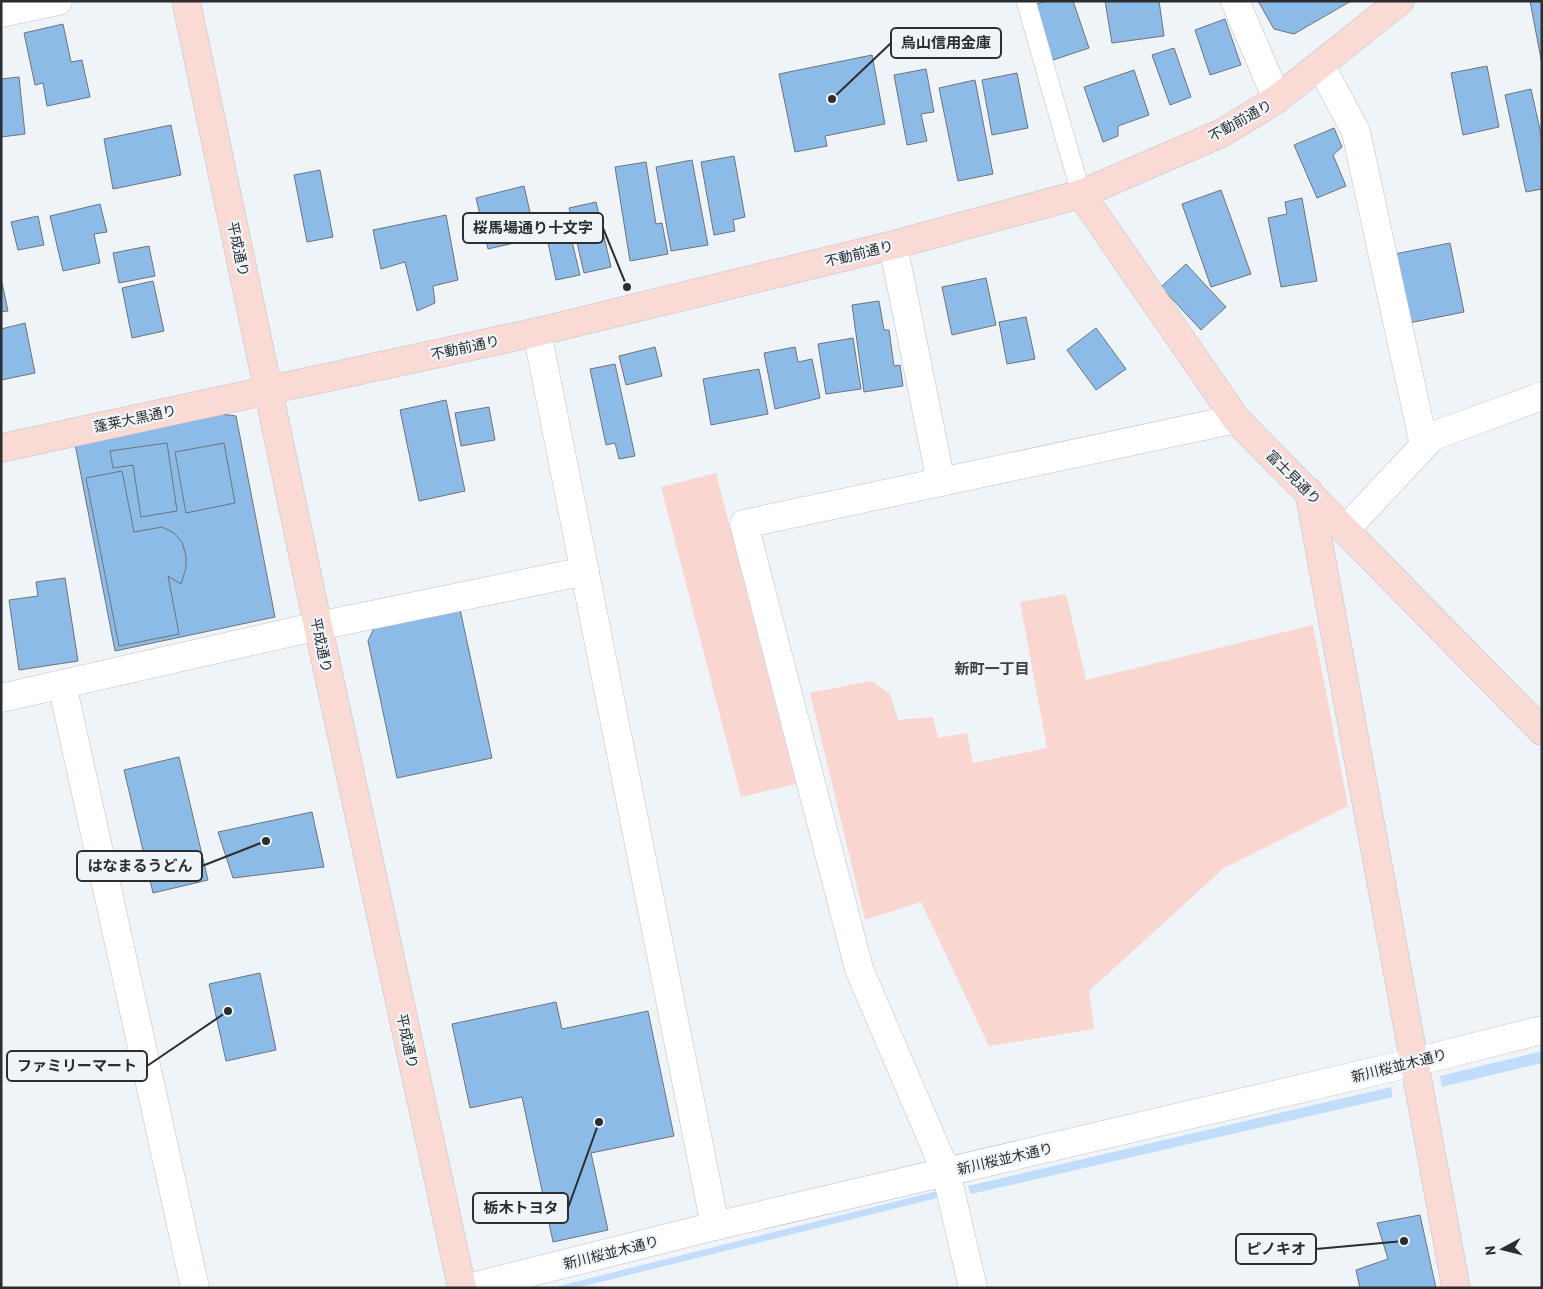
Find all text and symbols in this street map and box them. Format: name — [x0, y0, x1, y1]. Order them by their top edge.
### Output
callout: 烏山信用金庫 — [891, 28, 1001, 58]
text: 烏山信用金庫 — [901, 33, 991, 51]
street label: 不動前通り — [1205, 96, 1275, 144]
callout: 桜馬場通り十文字 — [463, 213, 603, 243]
text: 桜馬場通り十文字 — [473, 218, 593, 236]
street label: 平成通り — [225, 220, 253, 278]
street label: 不動前通り — [823, 236, 895, 270]
street label: 不動前通り — [429, 331, 501, 363]
street label: 蓬莱大黒通り — [92, 401, 178, 435]
street label: 富士見通り — [1263, 446, 1325, 508]
street label: 平成通り — [308, 616, 336, 674]
district label: 新町一丁目 — [954, 659, 1030, 677]
callout: はなまるうどん — [77, 851, 202, 881]
text: はなまるうどん — [87, 856, 193, 874]
street label: 平成通り — [394, 1012, 422, 1070]
street label: 新川桜並木通り — [1349, 1045, 1449, 1085]
callout: ファミリーマート — [7, 1051, 147, 1081]
text: ファミリーマート — [17, 1056, 137, 1074]
street label: 新川桜並木通り — [955, 1139, 1055, 1177]
callout: 栃木トヨタ — [473, 1193, 568, 1223]
text: 栃木トヨタ — [483, 1198, 559, 1216]
north arrow — [1478, 1224, 1528, 1274]
street label: 新川桜並木通り — [561, 1232, 661, 1272]
callout: ピノキオ — [1236, 1234, 1316, 1264]
text: ピノキオ — [1246, 1239, 1306, 1257]
text: N — [1481, 1245, 1499, 1256]

